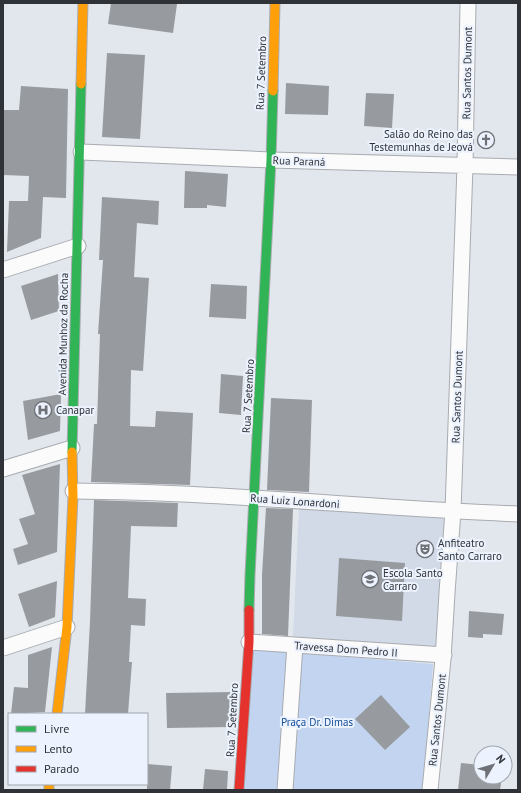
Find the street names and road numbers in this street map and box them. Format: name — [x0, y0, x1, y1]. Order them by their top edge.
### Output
street label: Rua Santos Dumont — [459, 26, 475, 120]
street label: Rua 7 Setembro — [253, 36, 269, 110]
street label: Rua Paraná — [272, 153, 326, 169]
street label: Avenida Munhoz da Rocha — [55, 273, 71, 395]
street label: Rua Santos Dumont — [448, 350, 466, 444]
street label: Rua 7 Setembro — [239, 358, 257, 433]
street label: Rua Luiz Lonardoni — [250, 491, 340, 511]
street label: Travessa Dom Pedro II — [294, 638, 398, 660]
street label: Rua Santos Dumont — [425, 673, 449, 767]
street label: Rua 7 Setembro — [223, 682, 241, 757]

